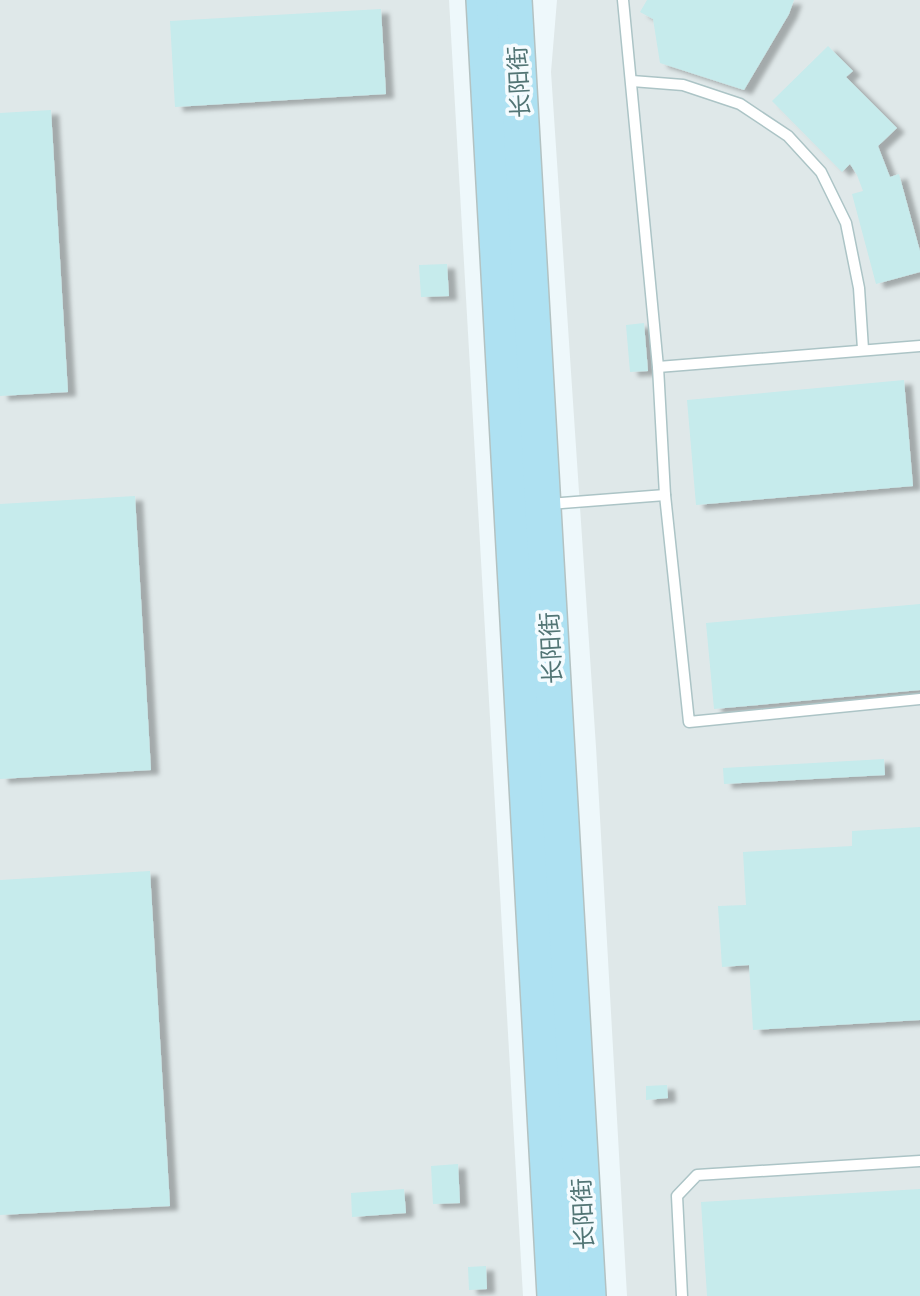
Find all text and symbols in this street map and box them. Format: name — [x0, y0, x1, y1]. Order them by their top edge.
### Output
street label: 长阳街 — [500, 45, 538, 119]
street label: 长阳街 — [532, 611, 570, 685]
street label: 长阳街 — [564, 1177, 602, 1251]

